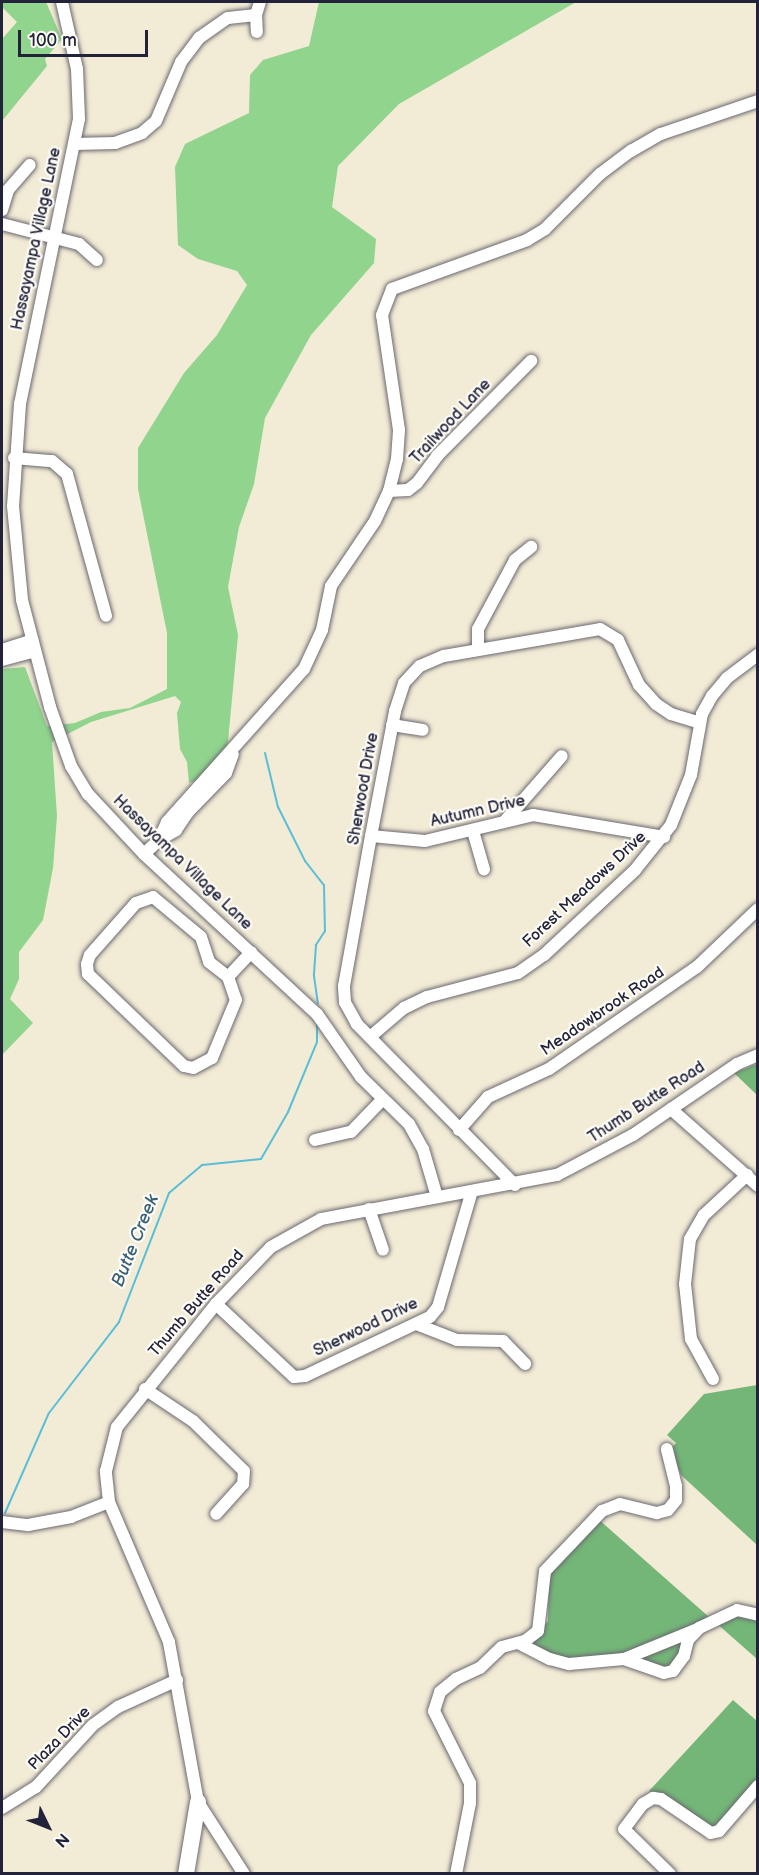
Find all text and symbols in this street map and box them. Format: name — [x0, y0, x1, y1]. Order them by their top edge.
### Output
scale bar — [21, 18, 152, 56]
text: 100 m — [29, 30, 77, 51]
street label: Hassayampa Village Lane — [8, 146, 66, 332]
street label: Trailwood Lane — [407, 376, 495, 468]
street label: Sherwood Drive — [345, 731, 383, 847]
street label: Hassayampa Village Lane — [108, 791, 256, 935]
street label: Autumn Drive — [429, 792, 527, 832]
street label: Forest Meadows Drive — [519, 828, 651, 952]
street label: Meadowbrook Road — [538, 964, 668, 1060]
street label: Thumb Butte Road — [585, 1058, 709, 1148]
water label: Butte Creek — [108, 1192, 164, 1290]
street label: Thumb Butte Road — [145, 1247, 249, 1361]
street label: Sherwood Drive — [311, 1294, 421, 1362]
street label: Plaza Drive — [25, 1703, 95, 1775]
north arrow — [18, 1797, 78, 1857]
text: N — [50, 1829, 73, 1850]

